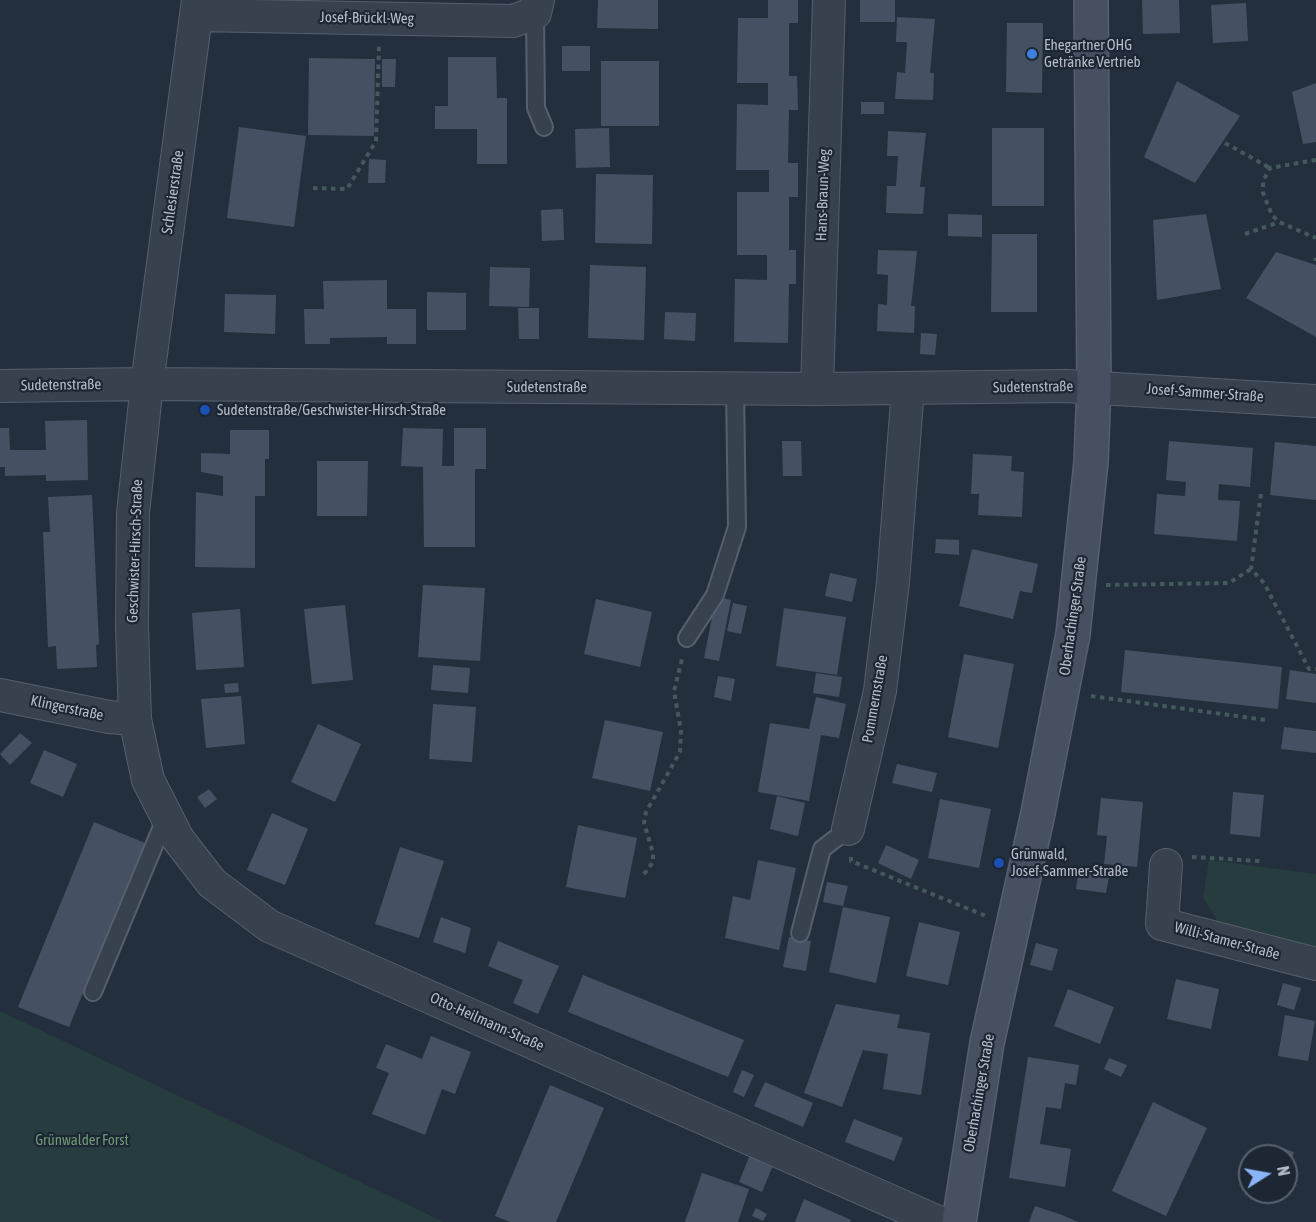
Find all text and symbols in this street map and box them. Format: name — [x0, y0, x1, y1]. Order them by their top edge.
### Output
street label: Josef-Brückl-Weg — [320, 8, 414, 28]
place label: Ehegartner OHG Getränke Vertrieb — [1044, 36, 1141, 71]
marker: Ehegartner OHG Getränke Vertrieb — [1025, 47, 1039, 61]
street label: Schlesierstraße — [158, 149, 188, 235]
street label: Hans-Braun-Weg — [812, 149, 834, 241]
street label: Sudetenstraße — [21, 375, 101, 395]
street label: Sudetenstraße — [993, 377, 1073, 397]
street label: Sudetenstraße — [507, 378, 587, 396]
street label: Josef-Sammer-Straße — [1146, 380, 1264, 406]
place label: Sudetenstraße/Geschwister-Hirsch-Straße — [217, 401, 446, 419]
marker: Sudetenstraße/Geschwister-Hirsch-Straße — [198, 403, 212, 417]
street label: Geschwister-Hirsch-Straße — [123, 479, 147, 623]
street label: Oberhachinger Straße — [1056, 555, 1090, 677]
street label: Pommernstraße — [858, 654, 892, 744]
street label: Klingerstraße — [29, 692, 105, 724]
place label: Grünwald, Josef-Sammer-Straße — [1011, 845, 1128, 880]
marker: Grünwald, Josef-Sammer-Straße — [992, 856, 1006, 870]
street label: Willi-Stamer-Straße — [1172, 918, 1282, 964]
street label: Otto-Heilmann-Straße — [427, 989, 547, 1055]
street label: Oberhachinger Straße — [960, 1032, 998, 1154]
park label: Grünwalder Forst — [35, 1131, 129, 1149]
north arrow — [1238, 1144, 1298, 1204]
text: N — [1274, 1165, 1293, 1177]

